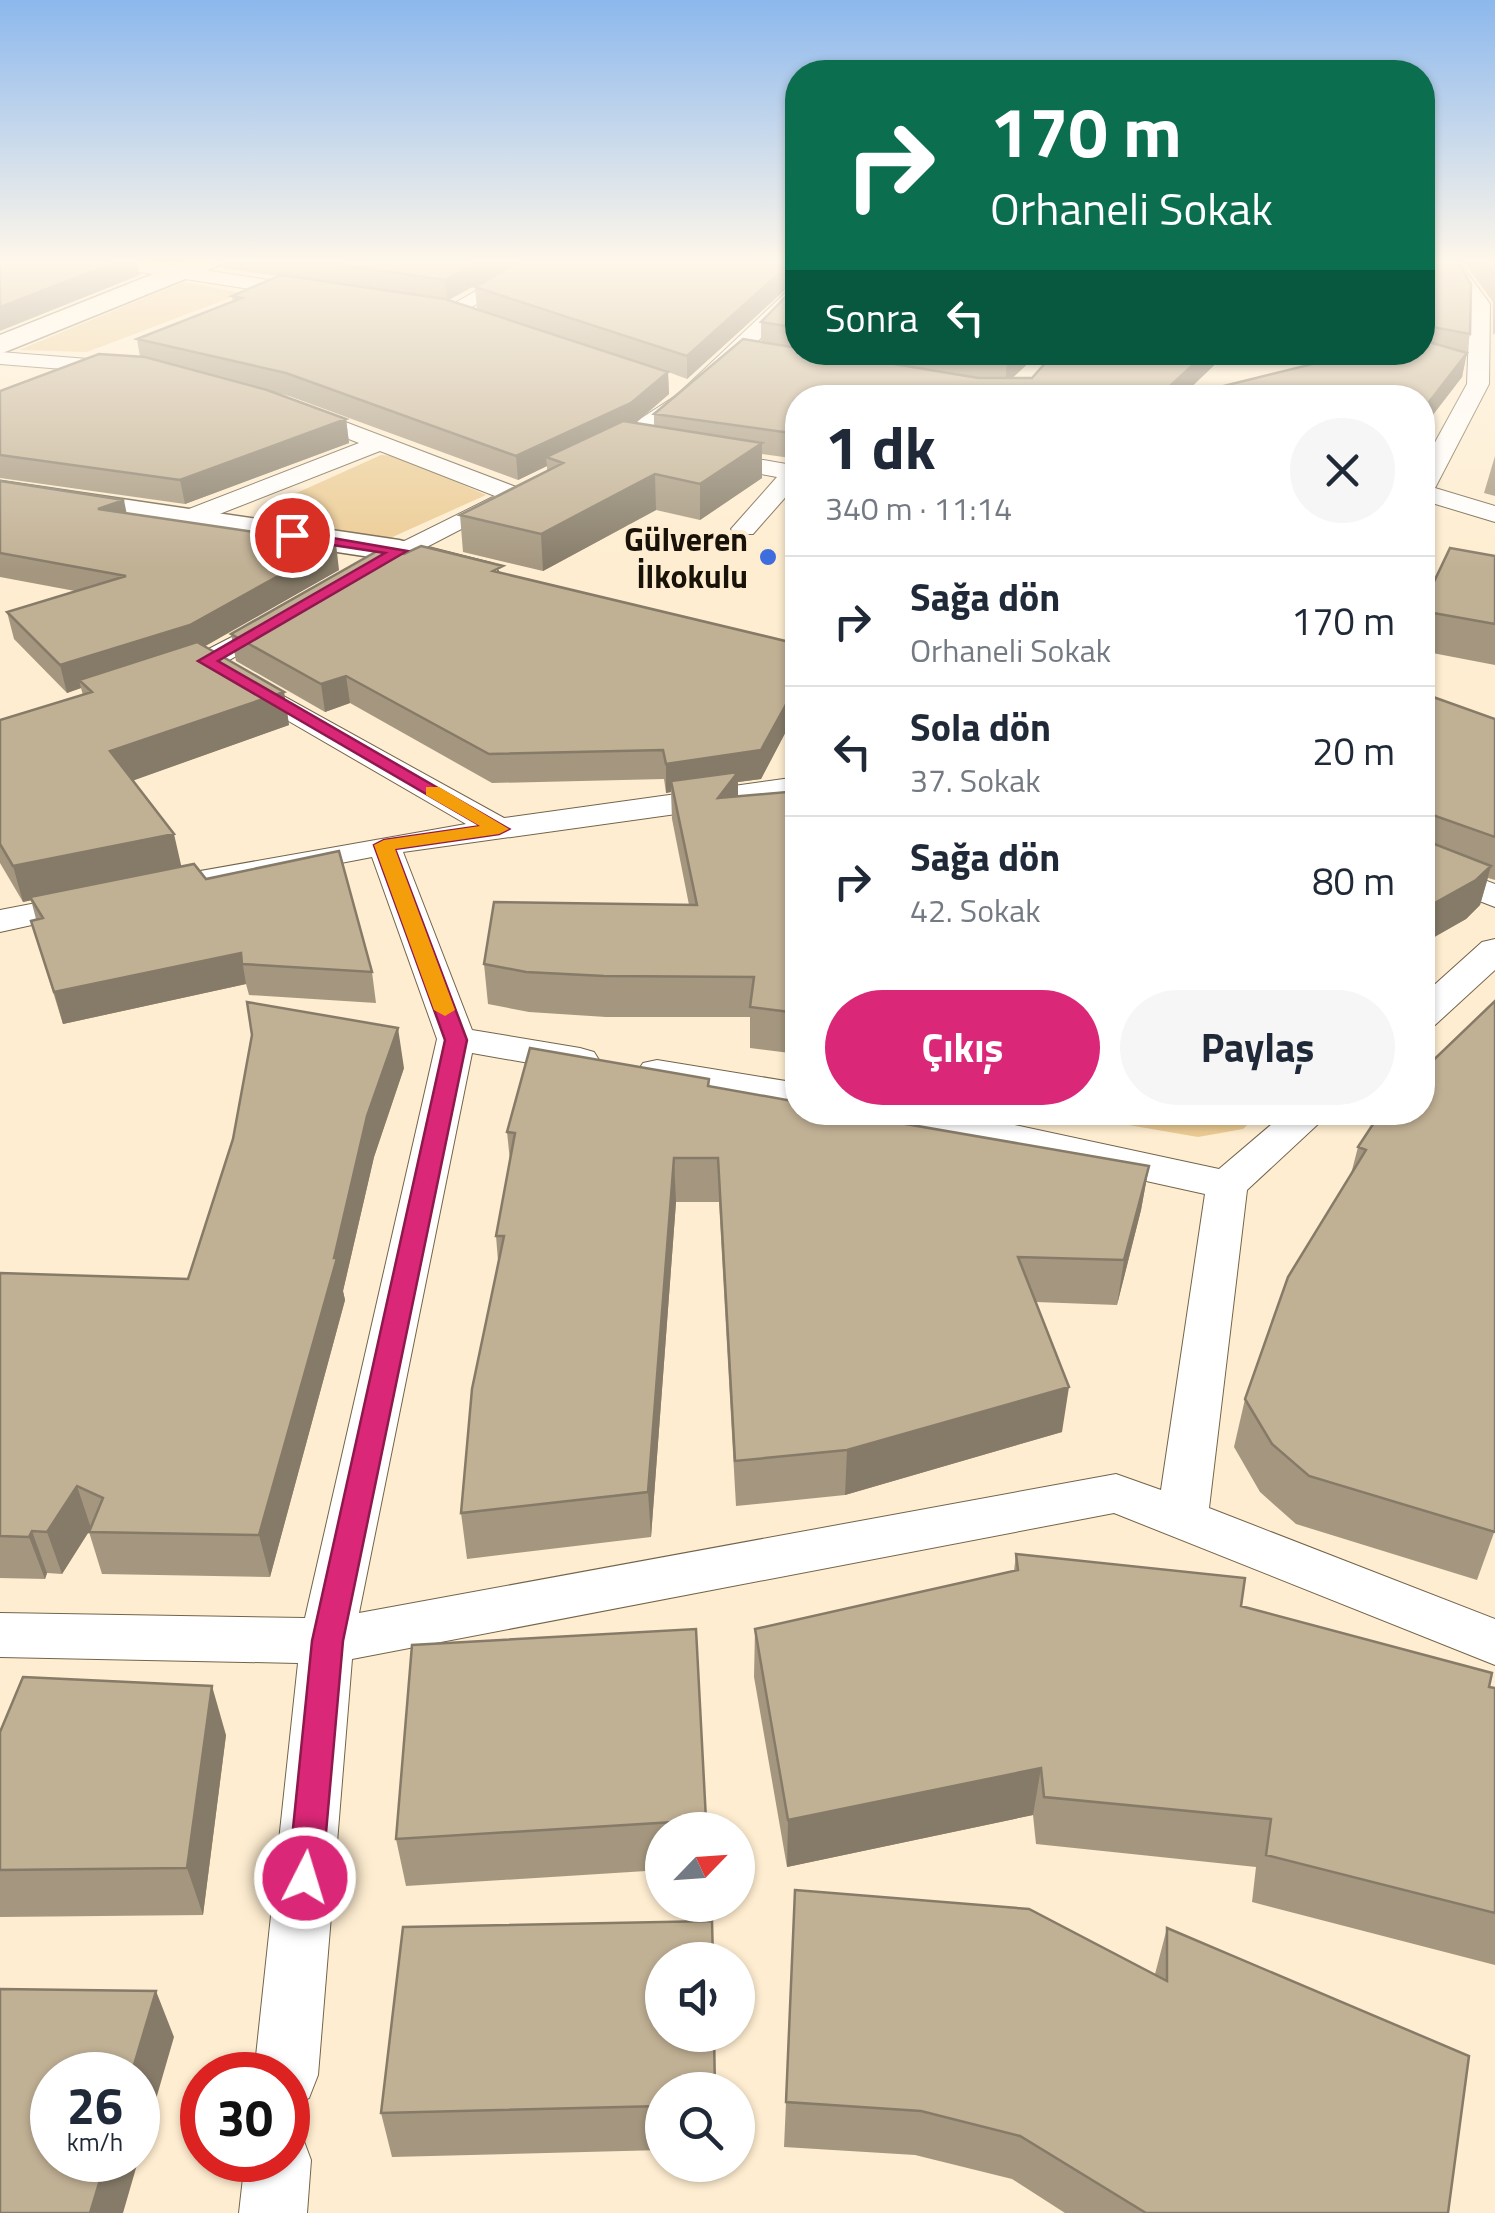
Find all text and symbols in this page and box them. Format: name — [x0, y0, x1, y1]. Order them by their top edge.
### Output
text: 170 m — [990, 78, 1182, 184]
icon: right — [825, 100, 955, 230]
text: Orhaneli Sokak — [990, 174, 1273, 242]
text: Sonra — [825, 289, 918, 347]
icon: left — [938, 290, 993, 345]
text: 1 dk — [825, 401, 936, 492]
button: close — [1290, 418, 1395, 523]
text: 340 m · 11:14 — [825, 484, 1012, 532]
pin — [250, 493, 335, 578]
icon: arrive — [265, 508, 320, 563]
place label: Gülveren İlkokulu — [624, 515, 748, 600]
marker: Gülveren İlkokulu — [757, 546, 779, 568]
text: Sağa dön — [910, 568, 1060, 626]
text: 170 m — [1291, 592, 1395, 650]
icon: right — [825, 594, 880, 649]
text: Orhaneli Sokak — [910, 626, 1111, 674]
text: Sola dön — [910, 698, 1051, 756]
text: 20 m — [1312, 722, 1395, 780]
icon: left — [825, 724, 880, 779]
text: 37. Sokak — [910, 756, 1041, 804]
text: Sağa dön — [910, 828, 1060, 886]
text: 80 m — [1312, 852, 1395, 910]
icon: right — [825, 854, 880, 909]
text: 42. Sokak — [910, 886, 1041, 934]
button: Çıkış — [825, 990, 1100, 1105]
button: Paylaş — [1120, 990, 1395, 1105]
north arrow — [645, 1812, 755, 1922]
map controls — [645, 1812, 755, 2182]
position arrow — [253, 1826, 357, 1930]
button: sound — [645, 1942, 755, 2052]
speed limit sign: 30 — [180, 2052, 310, 2182]
text: 26 — [67, 2067, 123, 2143]
button: search — [645, 2072, 755, 2182]
text: km/h — [67, 2123, 123, 2161]

